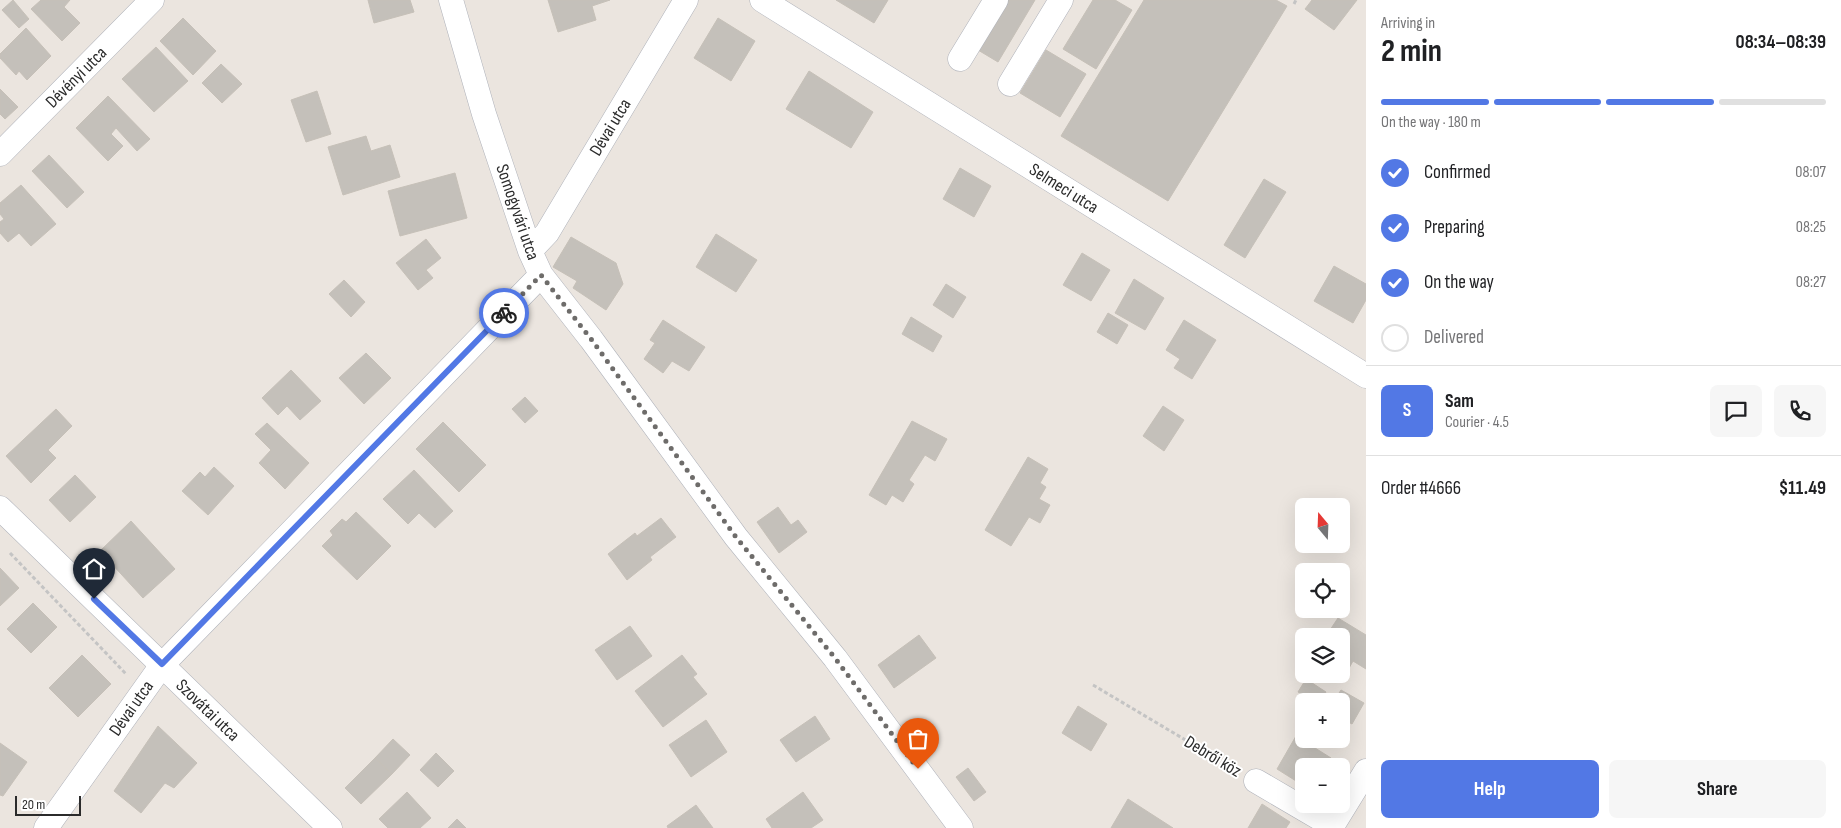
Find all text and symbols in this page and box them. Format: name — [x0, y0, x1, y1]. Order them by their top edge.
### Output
text: Arriving in — [1381, 14, 1435, 33]
text: 08:34–08:39 — [1736, 31, 1826, 54]
text: 2 min — [1381, 32, 1442, 71]
street label: Dévényi utca — [41, 42, 111, 112]
street label: Dévai utca — [585, 95, 636, 159]
text: On the way · 180 m — [1381, 113, 1481, 132]
street label: Selmeci utca — [1025, 159, 1102, 218]
icon: check — [1381, 159, 1409, 187]
text: Confirmed — [1424, 161, 1491, 184]
street label: Somogyvári utca — [491, 162, 544, 263]
text: 08:07 — [1795, 163, 1826, 182]
icon: check — [1381, 214, 1409, 242]
text: Preparing — [1424, 216, 1485, 239]
text: 08:25 — [1796, 218, 1826, 237]
icon: check — [1381, 269, 1409, 297]
text: On the way — [1424, 271, 1494, 294]
text: 08:27 — [1796, 273, 1826, 292]
courier — [479, 288, 529, 338]
icon: bike — [490, 299, 518, 327]
text: Delivered — [1424, 326, 1484, 349]
button: chat — [1710, 385, 1762, 437]
button: phone — [1774, 385, 1826, 437]
text: Sam — [1445, 390, 1474, 413]
text: S — [1403, 399, 1411, 422]
text: Courier · 4.5 — [1445, 413, 1509, 432]
text: Order #4666 — [1381, 477, 1461, 500]
text: $11.49 — [1779, 477, 1826, 500]
north arrow — [1295, 498, 1350, 552]
map controls — [1295, 498, 1350, 813]
pin — [73, 548, 115, 599]
icon: home — [80, 555, 108, 583]
button: locate — [1295, 563, 1350, 618]
button: layers — [1295, 628, 1350, 683]
street label: Szovátai utca — [172, 675, 244, 746]
street label: Dévai utca — [105, 677, 158, 740]
button: + — [1295, 693, 1350, 748]
pin — [897, 718, 939, 769]
icon: bag — [904, 725, 932, 753]
street label: Debrői köz — [1181, 731, 1245, 782]
button: − — [1295, 758, 1350, 813]
button: Help — [1381, 760, 1599, 818]
button: Share — [1609, 760, 1826, 818]
scale bar — [15, 793, 81, 816]
text: 20 m — [22, 796, 45, 813]

